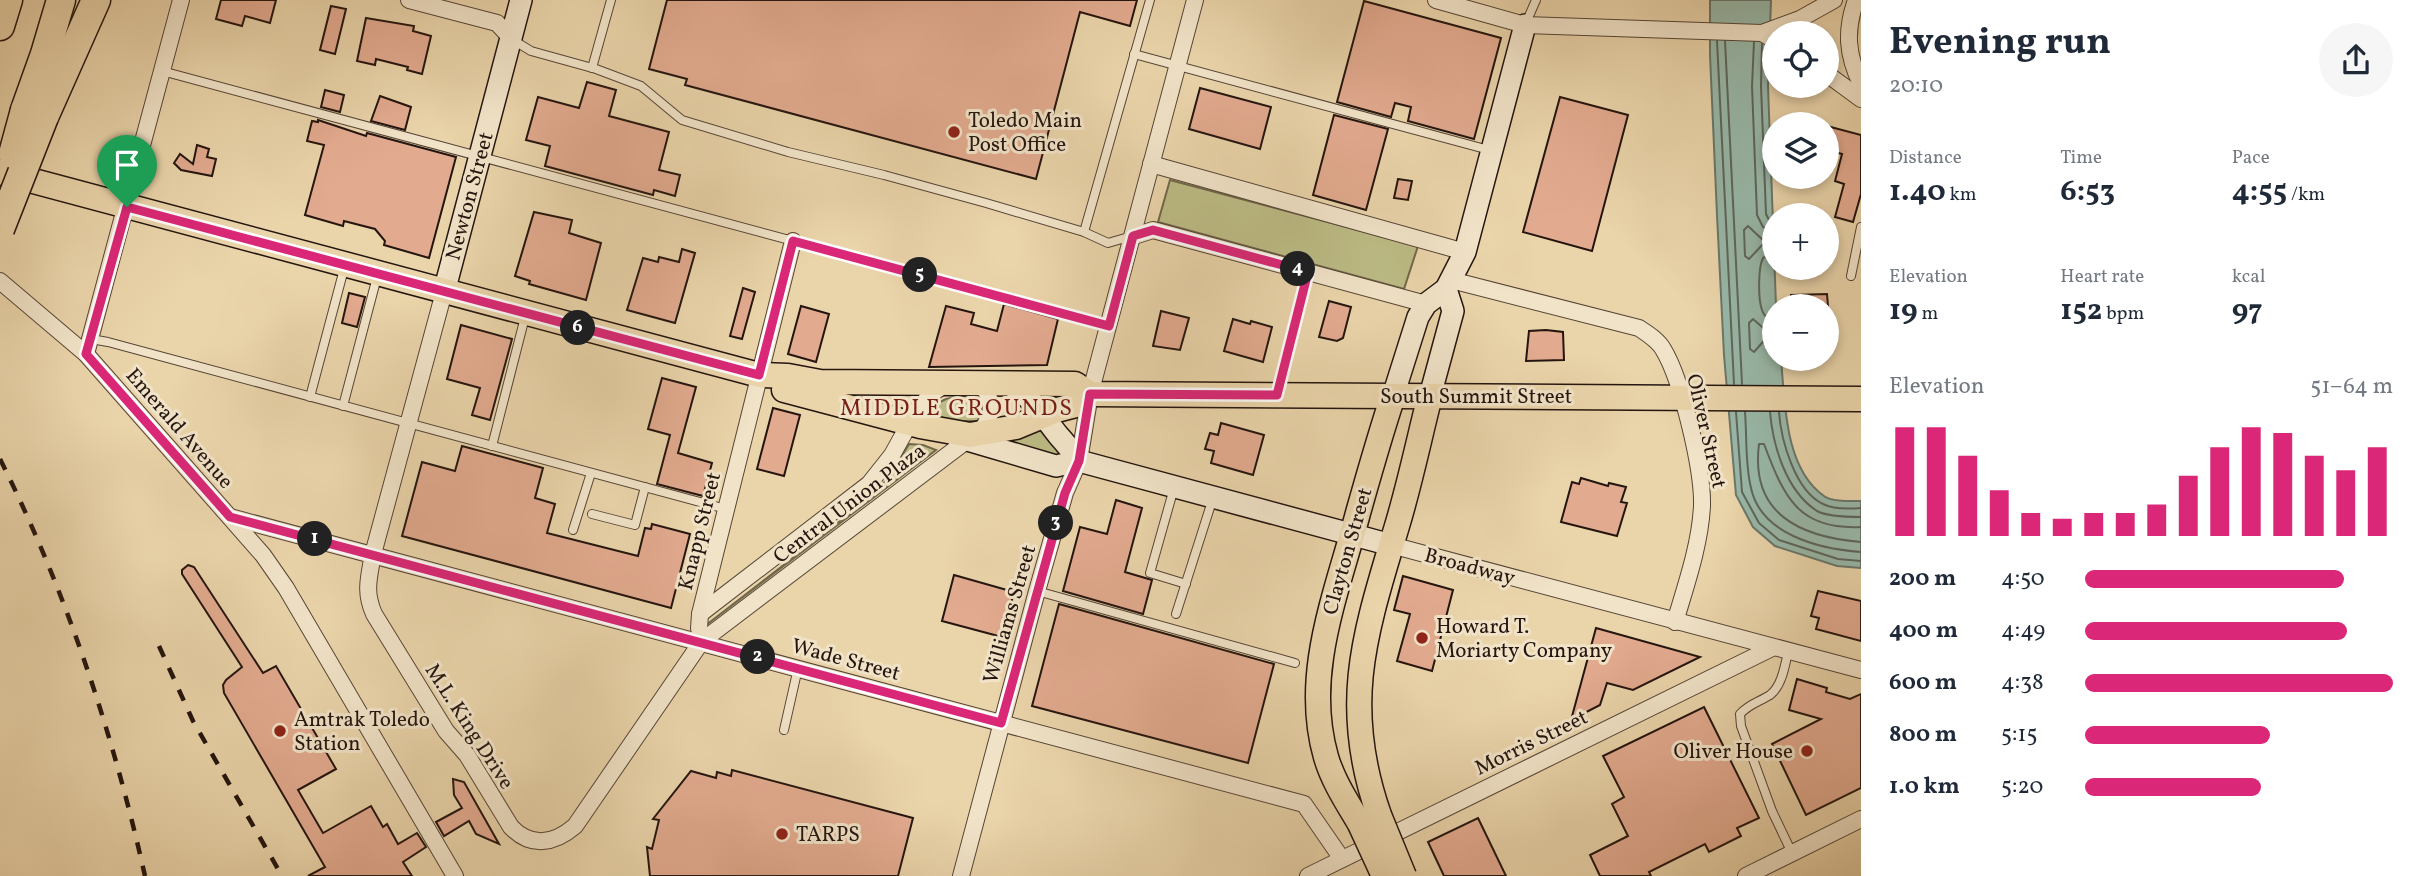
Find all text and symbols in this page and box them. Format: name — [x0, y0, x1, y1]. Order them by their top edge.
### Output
text: Evening run — [1889, 17, 2111, 70]
map controls — [1762, 21, 1839, 371]
button: locate — [1762, 21, 1839, 98]
button: share — [2319, 23, 2393, 97]
text: 20:10 — [1889, 70, 1943, 102]
place label: Toledo Main Post Office — [968, 107, 1082, 160]
button: layers — [1762, 112, 1839, 189]
marker: Toledo Main Post Office — [946, 124, 962, 140]
street label: Newton Street — [439, 129, 501, 264]
pin — [97, 135, 157, 207]
text: Distance — [1889, 145, 1962, 171]
text: Time — [2060, 145, 2102, 171]
text: Pace — [2232, 145, 2270, 171]
icon: arrive — [108, 146, 146, 184]
text: 1.40 — [1889, 171, 1946, 213]
text: 6:53 — [2060, 171, 2115, 213]
text: 4:55 — [2232, 171, 2287, 213]
text: km — [1946, 182, 1977, 208]
text: /km — [2287, 182, 2325, 208]
button: + — [1762, 203, 1839, 280]
pin: 4 — [1280, 252, 1316, 286]
text: 4 — [1292, 255, 1303, 281]
pin: 5 — [902, 258, 937, 292]
text: 5 — [915, 261, 924, 287]
text: Elevation — [1889, 264, 1968, 290]
text: Heart rate — [2060, 264, 2144, 290]
text: kcal — [2232, 264, 2265, 290]
text: 19 — [1889, 290, 1918, 332]
text: 152 — [2060, 290, 2102, 332]
text: 97 — [2232, 290, 2263, 332]
button: − — [1762, 294, 1839, 371]
text: m — [1918, 301, 1938, 327]
text: bpm — [2102, 301, 2144, 327]
pin: 6 — [560, 310, 596, 346]
text: 6 — [572, 314, 583, 340]
street label: Emerald Avenue — [118, 362, 240, 496]
street label: Oliver Street — [1678, 371, 1733, 492]
text: Elevation — [1889, 371, 1985, 403]
text: 51–64 m — [2310, 371, 2393, 403]
street label: South Summit Street — [1380, 383, 1572, 412]
district label: MIDDLE GROUNDS — [840, 393, 1074, 425]
street label: Central Union Plaza — [768, 437, 932, 571]
street label: Knapp Street — [672, 469, 729, 593]
street label: Clayton Street — [1316, 484, 1380, 619]
pin: 3 — [1038, 505, 1074, 540]
text: 3 — [1051, 509, 1060, 535]
pin: 1 — [298, 522, 332, 556]
text: 1 — [311, 525, 318, 551]
street label: Broadway — [1421, 541, 1519, 594]
street label: Williams Street — [977, 542, 1044, 687]
text: 200 m — [1889, 563, 1956, 595]
text: 4:50 — [2001, 563, 2045, 595]
place label: Howard T. Moriarty Company — [1436, 613, 1613, 666]
text: 400 m — [1889, 615, 1958, 647]
text: 4:49 — [2001, 615, 2045, 647]
marker: Howard T. Moriarty Company — [1414, 630, 1430, 646]
street label: Wade Street — [788, 632, 903, 689]
pin: 2 — [740, 640, 776, 674]
text: 2 — [753, 643, 762, 669]
street label: M.L. King Drive — [417, 658, 520, 795]
text: 600 m — [1889, 667, 1957, 699]
text: 4:38 — [2001, 667, 2044, 699]
street label: Morris Street — [1470, 703, 1593, 783]
place label: Amtrak Toledo Station — [294, 706, 430, 759]
text: 800 m — [1889, 719, 1957, 751]
text: 5:15 — [2001, 719, 2037, 751]
marker: Amtrak Toledo Station — [272, 723, 288, 739]
place label: Oliver House — [1673, 738, 1793, 767]
marker: Oliver House — [1799, 743, 1815, 759]
text: 1.0 km — [1889, 771, 1960, 803]
text: 5:20 — [2001, 771, 2043, 803]
place label: TARPS — [796, 821, 860, 850]
marker: TARPS — [774, 826, 790, 842]

